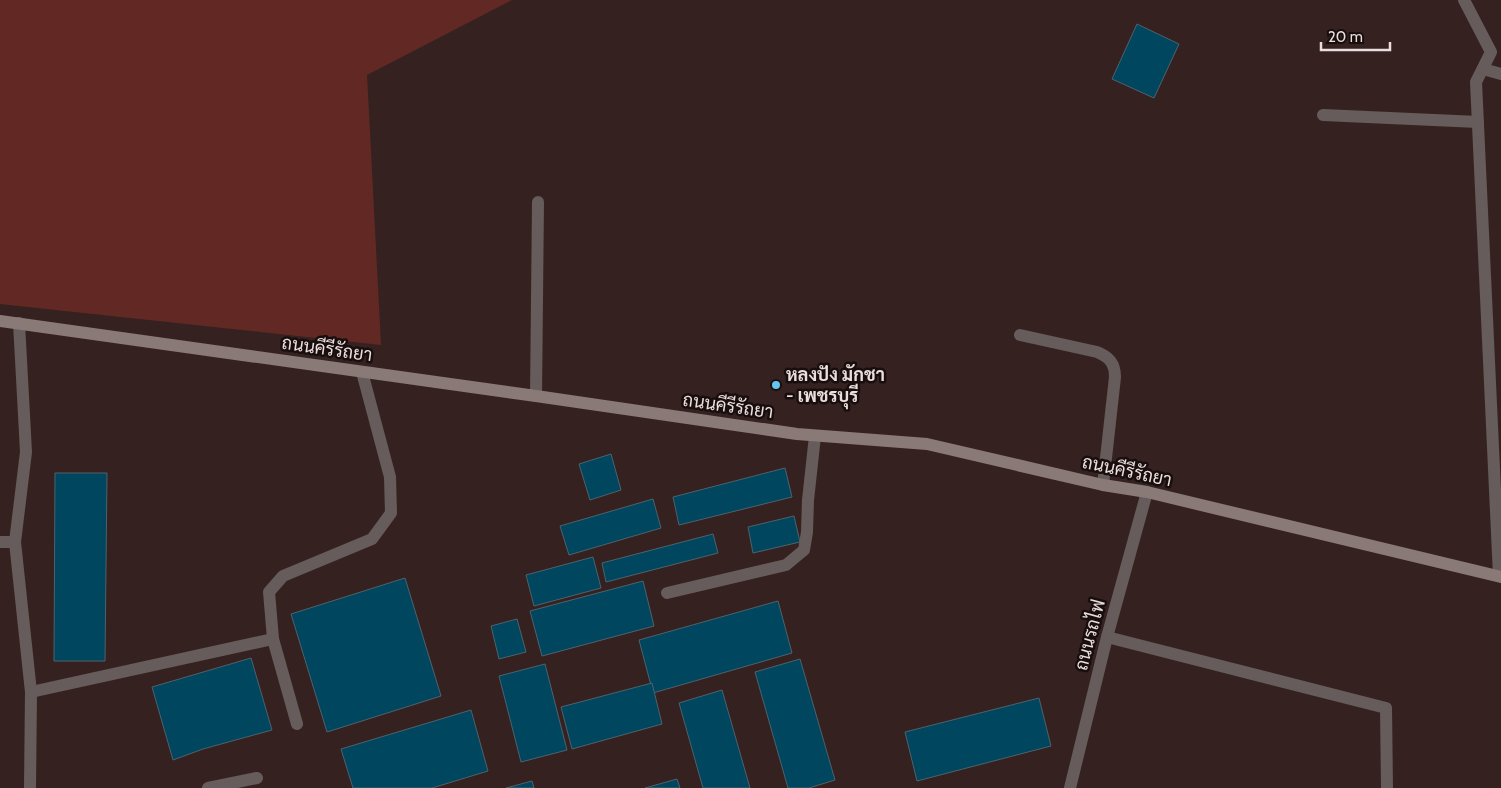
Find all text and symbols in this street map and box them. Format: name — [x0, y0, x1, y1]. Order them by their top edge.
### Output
scale bar — [1321, 20, 1390, 52]
text: 20 m — [1328, 28, 1363, 46]
street label: ถนนคีรีรัถยา — [280, 330, 374, 366]
place label: หลงปัง มักชา - เพชรบุรี — [786, 364, 885, 410]
marker: หลงปัง มักชา - เพชรบุรี — [770, 379, 782, 391]
street label: ถนนคีรีรัถยา — [681, 387, 775, 423]
street label: ถนนคีรีรัถยา — [1080, 449, 1174, 491]
street label: ถนนรถไฟ — [1068, 597, 1110, 673]

